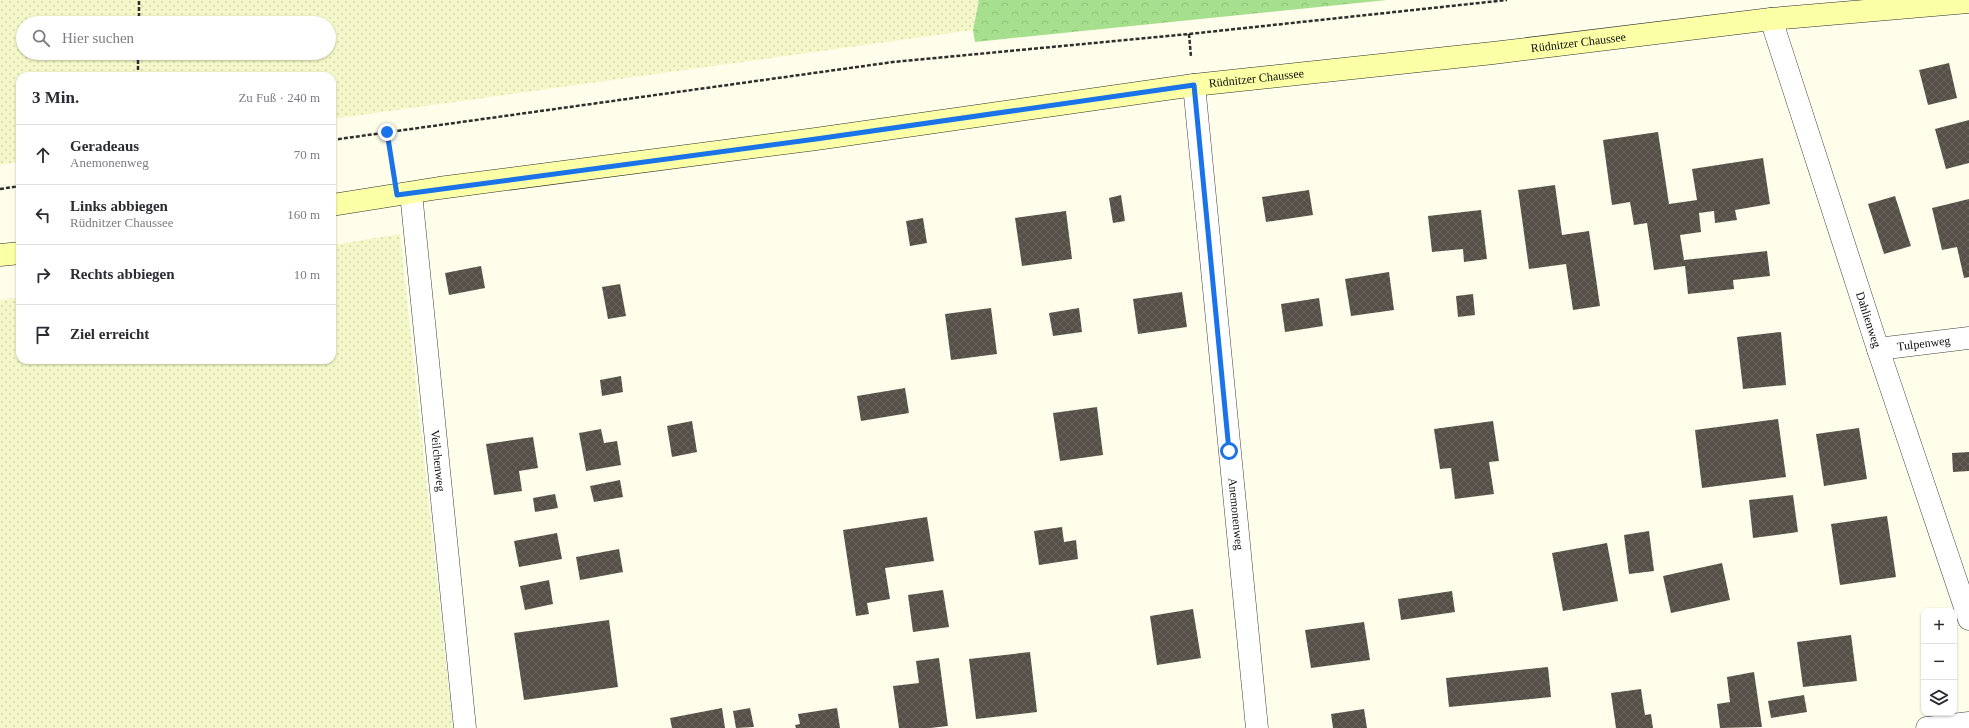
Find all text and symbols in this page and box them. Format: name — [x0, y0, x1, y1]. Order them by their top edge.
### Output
search box — [16, 16, 336, 60]
icon: search — [30, 27, 52, 49]
text: Hier suchen — [62, 30, 134, 46]
street label: Rüdnitzer Chaussee — [1530, 30, 1627, 55]
street label: Rüdnitzer Chaussee — [1208, 66, 1305, 90]
text: 3 Min. — [32, 88, 79, 107]
text: Zu Fuß · 240 m — [238, 90, 320, 105]
route end — [378, 123, 396, 141]
text: Geradeaus — [70, 138, 139, 154]
icon: ahead — [32, 144, 54, 166]
text: 70 m — [294, 147, 320, 162]
text: Anemonenweg — [70, 155, 149, 170]
text: Links abbiegen — [70, 198, 168, 214]
icon: left — [32, 204, 54, 226]
text: 160 m — [287, 207, 320, 222]
text: Rüdnitzer Chaussee — [70, 215, 174, 230]
icon: right — [32, 264, 54, 286]
text: Rechts abbiegen — [70, 266, 175, 282]
text: 10 m — [294, 267, 320, 282]
street label: Dahlienweg — [1853, 290, 1884, 349]
icon: arrive — [32, 324, 54, 346]
text: Ziel erreicht — [70, 326, 149, 342]
street label: Tulpenweg — [1896, 333, 1951, 354]
street label: Veilchenweg — [428, 429, 448, 492]
route start — [1220, 442, 1238, 460]
street label: Anemonenweg — [1226, 477, 1247, 551]
map controls — [1921, 608, 1957, 716]
button: + — [1921, 608, 1957, 644]
button: − — [1921, 644, 1957, 680]
button: layers — [1921, 680, 1957, 716]

